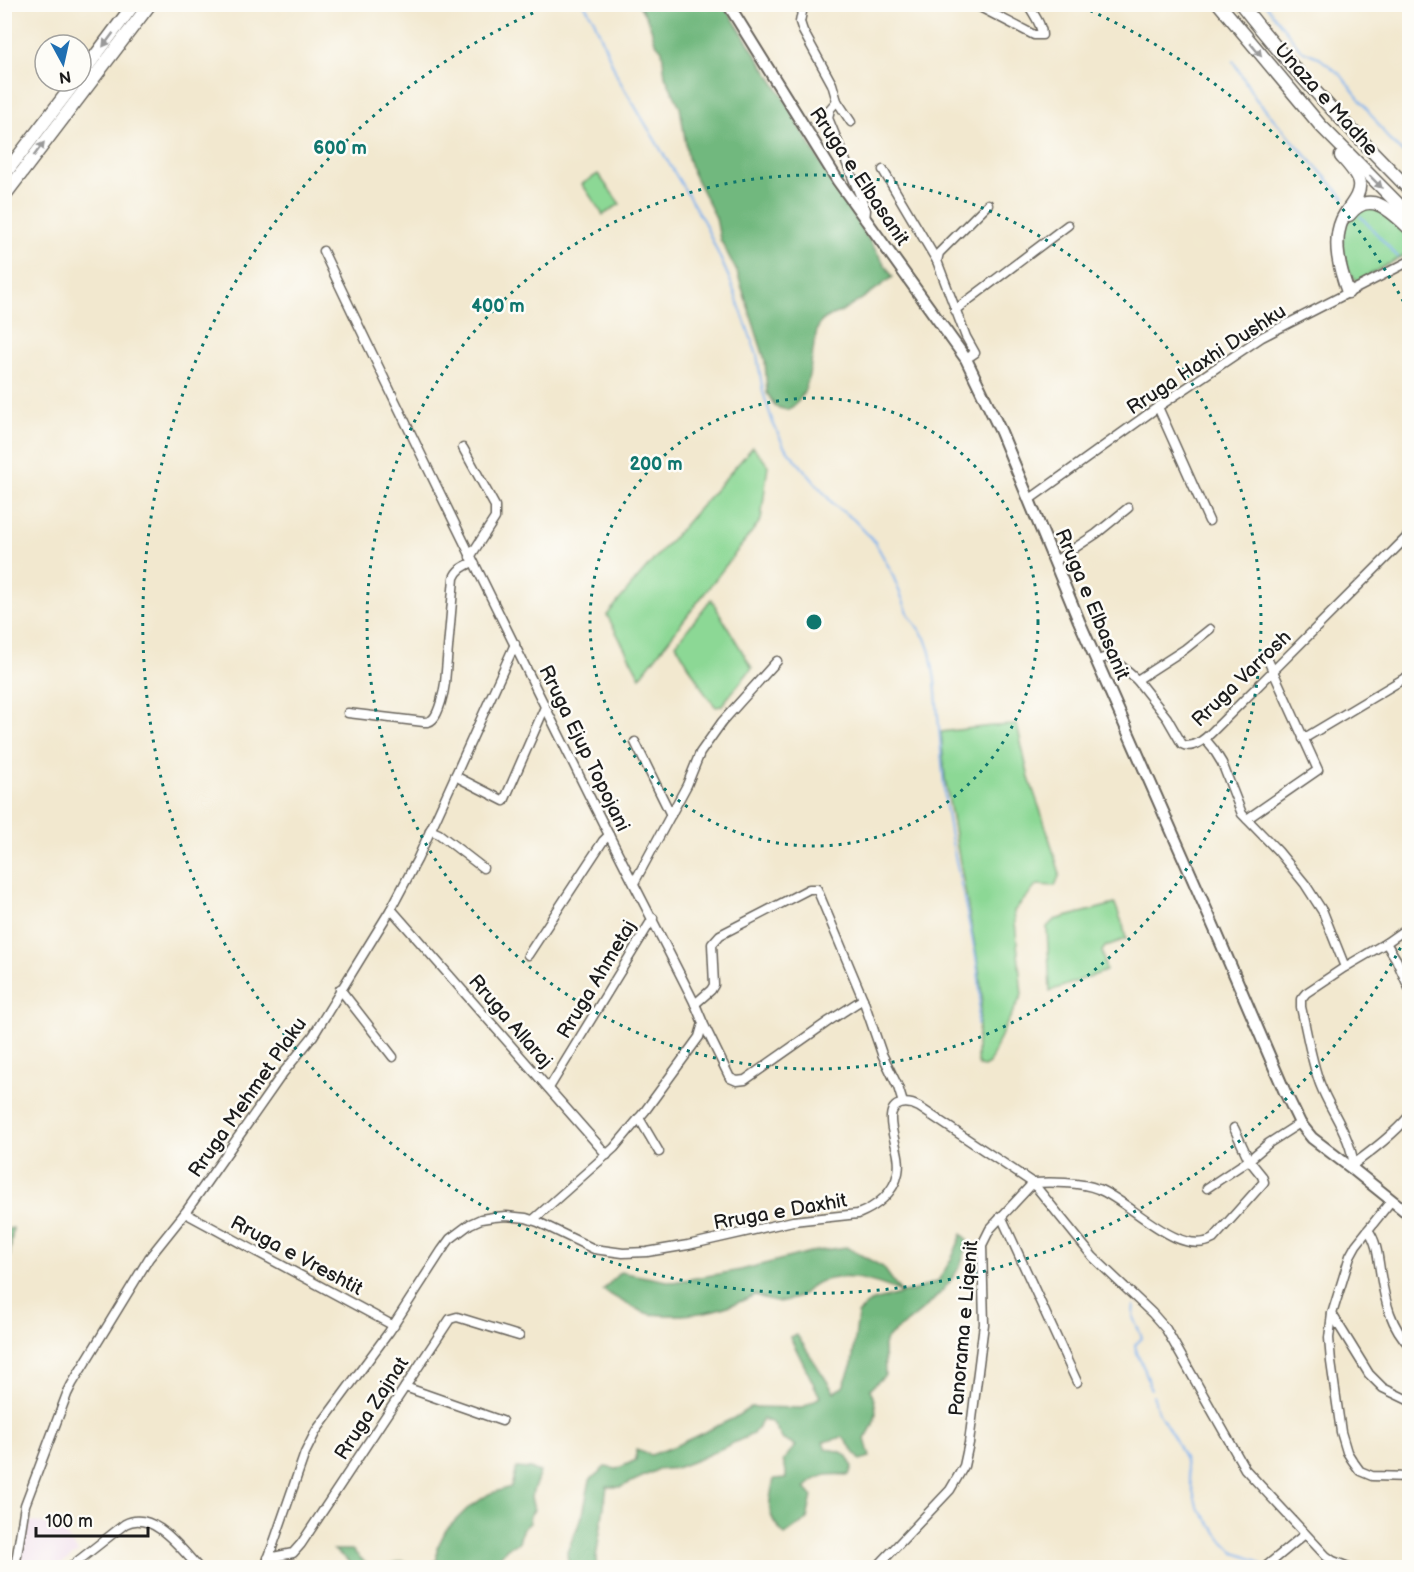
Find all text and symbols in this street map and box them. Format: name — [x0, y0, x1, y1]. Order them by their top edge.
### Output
one-way arrow — [102, 32, 114, 47]
north arrow — [33, 33, 93, 93]
street label: Unaza e Madhe — [1269, 38, 1383, 161]
one-way arrow — [1249, 42, 1262, 57]
text: N — [58, 66, 72, 87]
street label: Rruga e Elbasanit — [804, 103, 914, 250]
text: 600 m — [313, 138, 367, 159]
one-way arrow — [33, 142, 45, 157]
one-way arrow — [1368, 174, 1382, 188]
text: 400 m — [471, 296, 525, 317]
street label: Rruga Haxhi Dushku — [1123, 299, 1291, 420]
text: 200 m — [629, 454, 683, 475]
street label: Rruga e Elbasanit — [1049, 525, 1135, 683]
centre of rings — [804, 612, 824, 632]
street label: Rruga Varrosh — [1187, 625, 1296, 732]
street label: Rruga Ejup Topojani — [533, 661, 635, 836]
street label: Rruga Ahmetaj — [552, 916, 642, 1043]
street label: Rruga Allaraj — [463, 970, 557, 1073]
street label: Rruga Mehmet Plaku — [183, 1013, 312, 1182]
street label: Rruga e Daxhit — [712, 1188, 849, 1236]
street label: Rruga e Vreshtit — [226, 1211, 367, 1301]
street label: Panorama e Liqenit — [944, 1239, 984, 1417]
street label: Rruga Zajnat — [330, 1353, 414, 1465]
scale bar — [36, 1500, 148, 1538]
text: 100 m — [45, 1511, 93, 1532]

